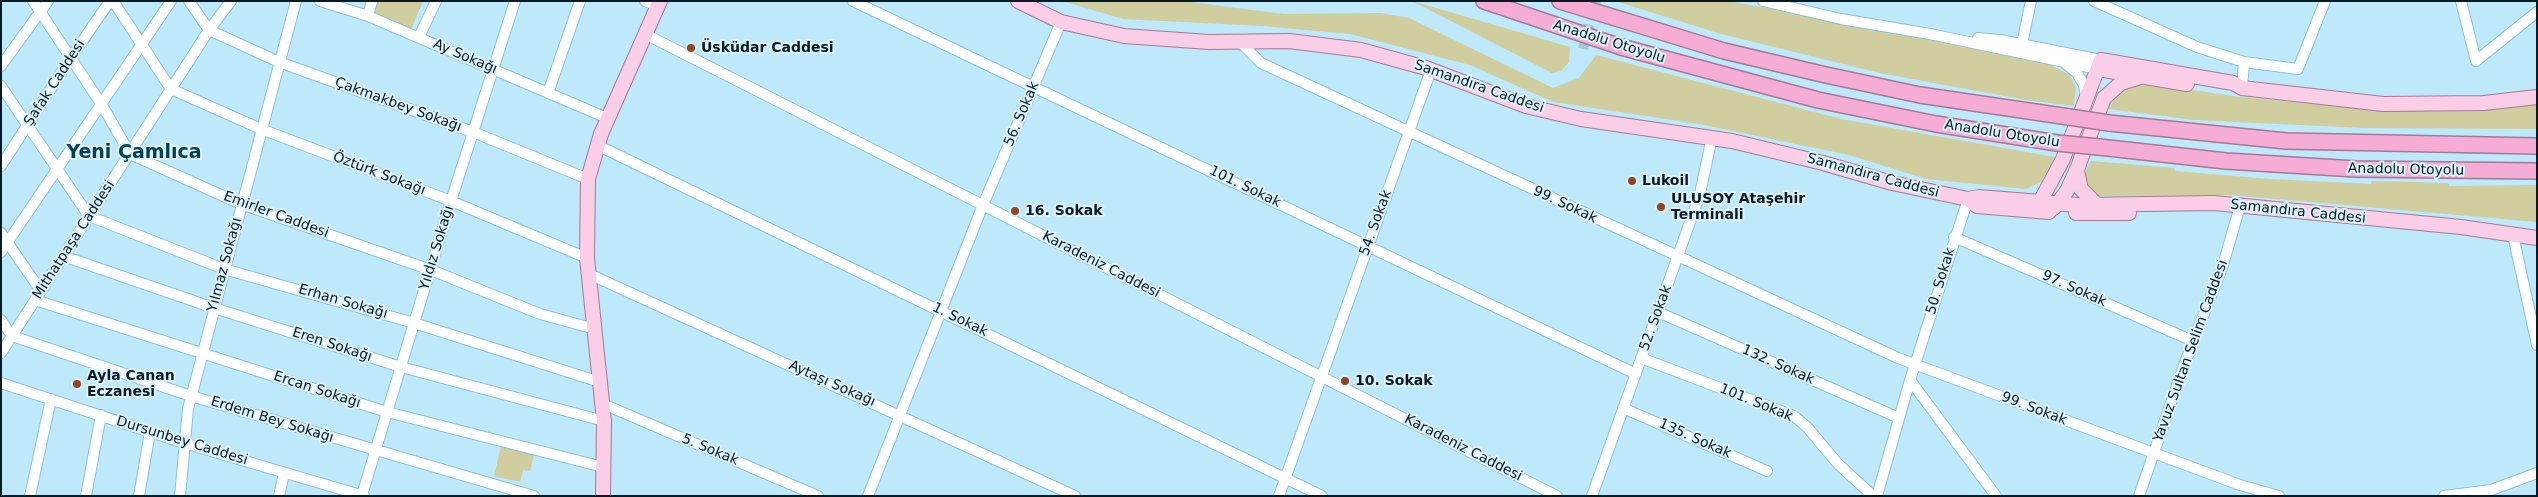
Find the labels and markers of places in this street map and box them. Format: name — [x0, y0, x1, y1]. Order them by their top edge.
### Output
place label: Üsküdar Caddesi — [701, 40, 834, 56]
marker: Üsküdar Caddesi — [685, 42, 697, 54]
place label: Lukoil — [1642, 173, 1689, 189]
marker: Lukoil — [1626, 175, 1638, 187]
place label: ULUSOY Ataşehir Terminali — [1671, 191, 1805, 223]
marker: ULUSOY Ataşehir Terminali — [1655, 201, 1667, 213]
place label: 16. Sokak — [1025, 203, 1102, 219]
marker: 16. Sokak — [1009, 205, 1021, 217]
place label: Ayla Canan Eczanesi — [87, 368, 175, 401]
place label: 10. Sokak — [1355, 373, 1432, 389]
marker: 10. Sokak — [1339, 375, 1351, 387]
marker: Ayla Canan Eczanesi — [71, 378, 83, 390]

